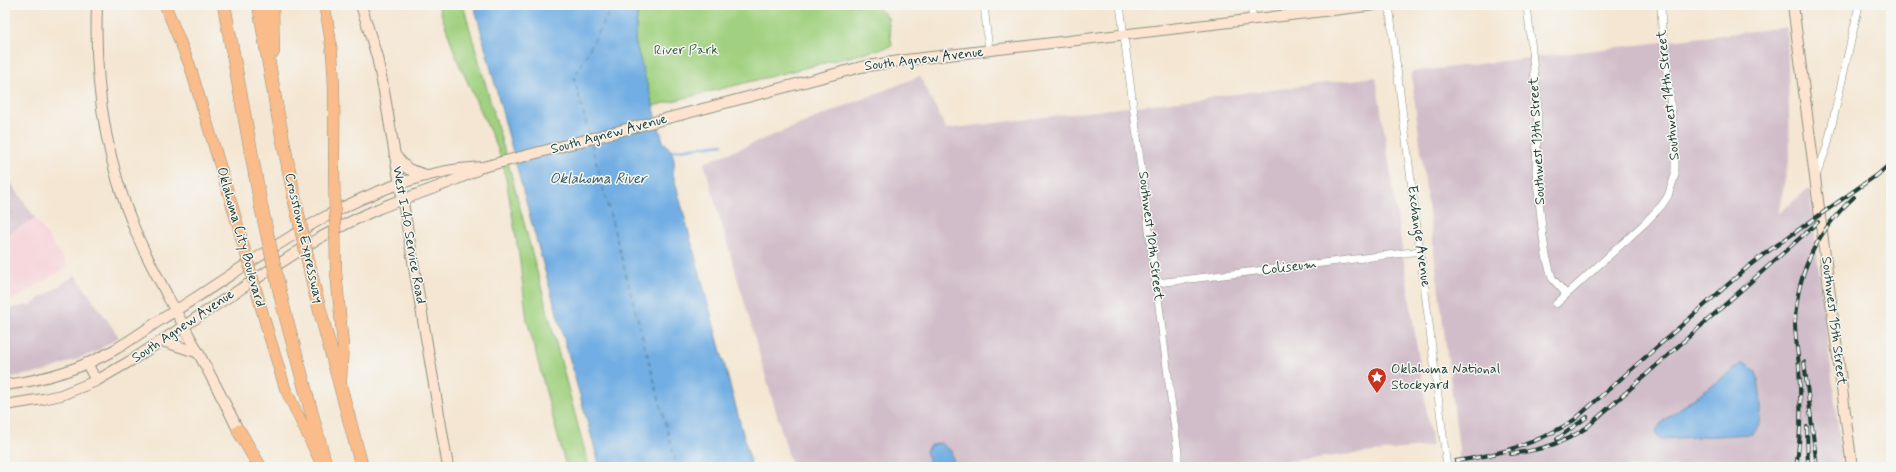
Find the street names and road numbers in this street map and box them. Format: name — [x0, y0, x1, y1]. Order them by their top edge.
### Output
street label: Southwest 14th Street — [1652, 28, 1684, 161]
street label: South Agnew Avenue — [863, 43, 985, 75]
street label: Southwest 13th Street — [1525, 76, 1549, 206]
street label: South Agnew Avenue — [549, 110, 670, 158]
street label: Oklahoma City Boulevard — [212, 165, 270, 309]
street label: West I-40 Service Road — [388, 165, 430, 305]
street label: Southwest 10th Street — [1134, 170, 1168, 303]
street label: Crosstown Expressway — [280, 171, 328, 305]
street label: Exchange Avenue — [1401, 184, 1435, 289]
street label: Coliseum — [1260, 255, 1318, 279]
street label: Southwest 15th Street — [1817, 255, 1851, 387]
street label: South Agnew Avenue — [128, 285, 238, 367]

